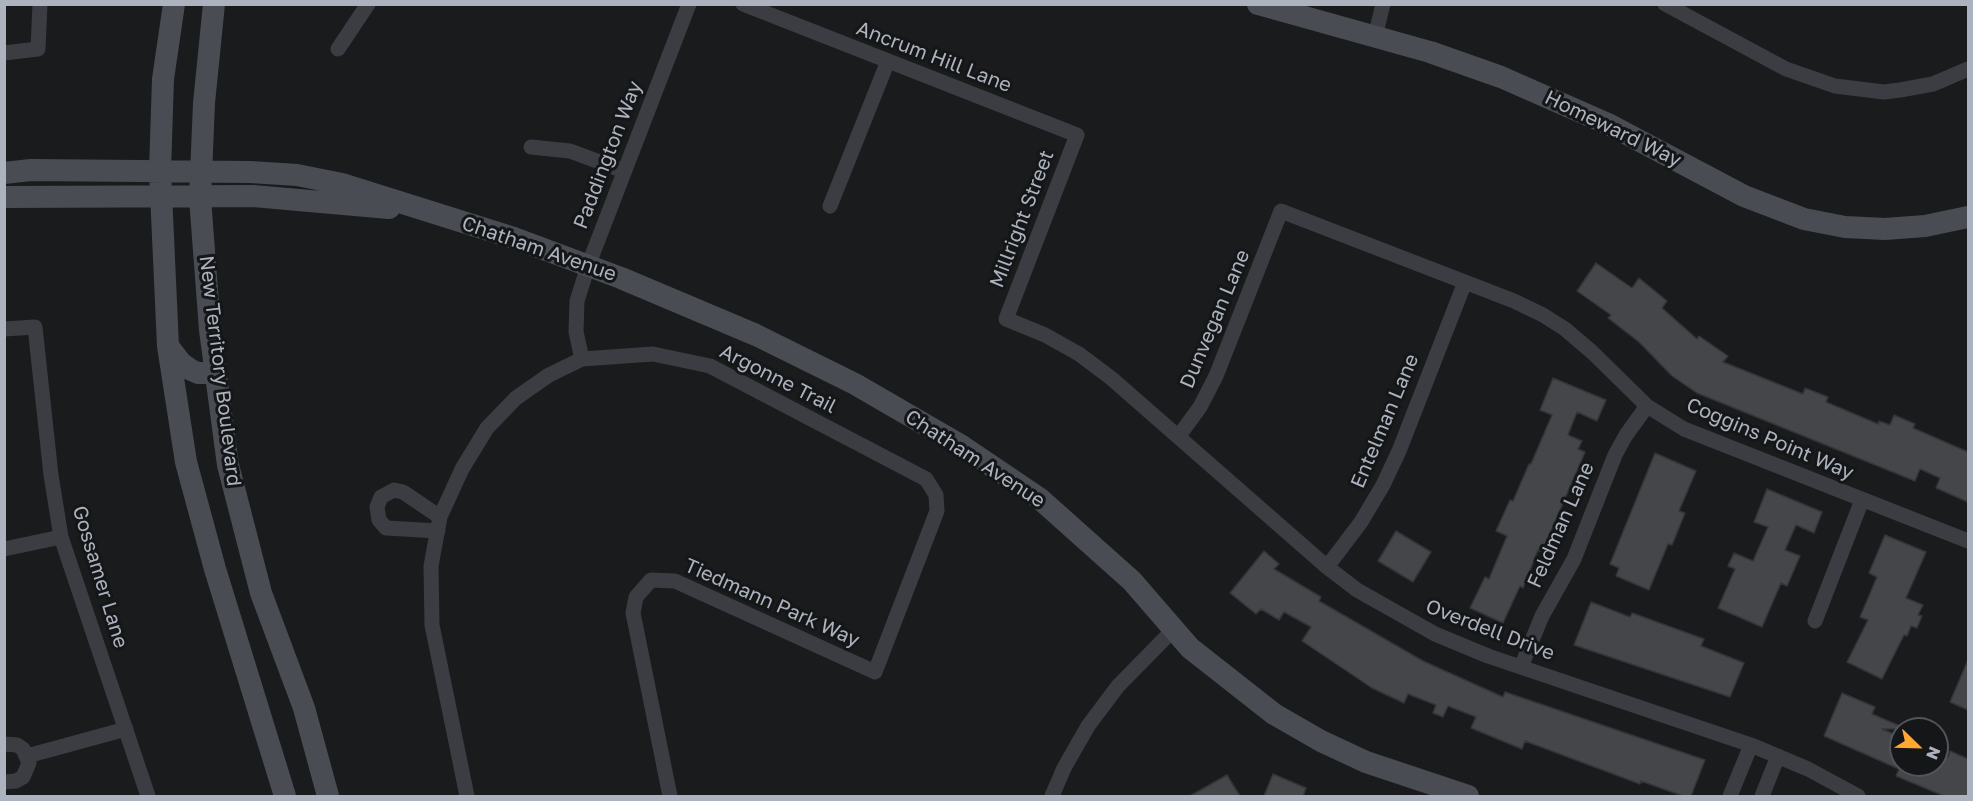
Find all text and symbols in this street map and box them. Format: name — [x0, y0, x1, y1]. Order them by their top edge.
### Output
street label: Ancrum Hill Lane — [853, 16, 1015, 98]
street label: Paddington Way — [569, 78, 647, 232]
street label: Homeward Way — [1541, 86, 1685, 172]
street label: Millright Street — [985, 147, 1059, 291]
street label: Chatham Avenue — [459, 211, 619, 287]
street label: Dunvegan Lane — [1175, 246, 1255, 392]
street label: New Territory Boulevard — [194, 254, 246, 488]
street label: Argonne Trail — [716, 339, 840, 419]
street label: Entelman Lane — [1346, 350, 1424, 492]
street label: Coggins Point Way — [1683, 393, 1857, 485]
street label: Chatham Avenue — [901, 405, 1049, 513]
street label: Feldman Lane — [1523, 459, 1599, 591]
street label: Gossamer Lane — [67, 503, 133, 651]
street label: Tiedmann Park Way — [681, 554, 863, 652]
street label: Overdell Drive — [1422, 594, 1558, 666]
north arrow — [1889, 717, 1949, 777]
text: N — [1922, 744, 1945, 763]

